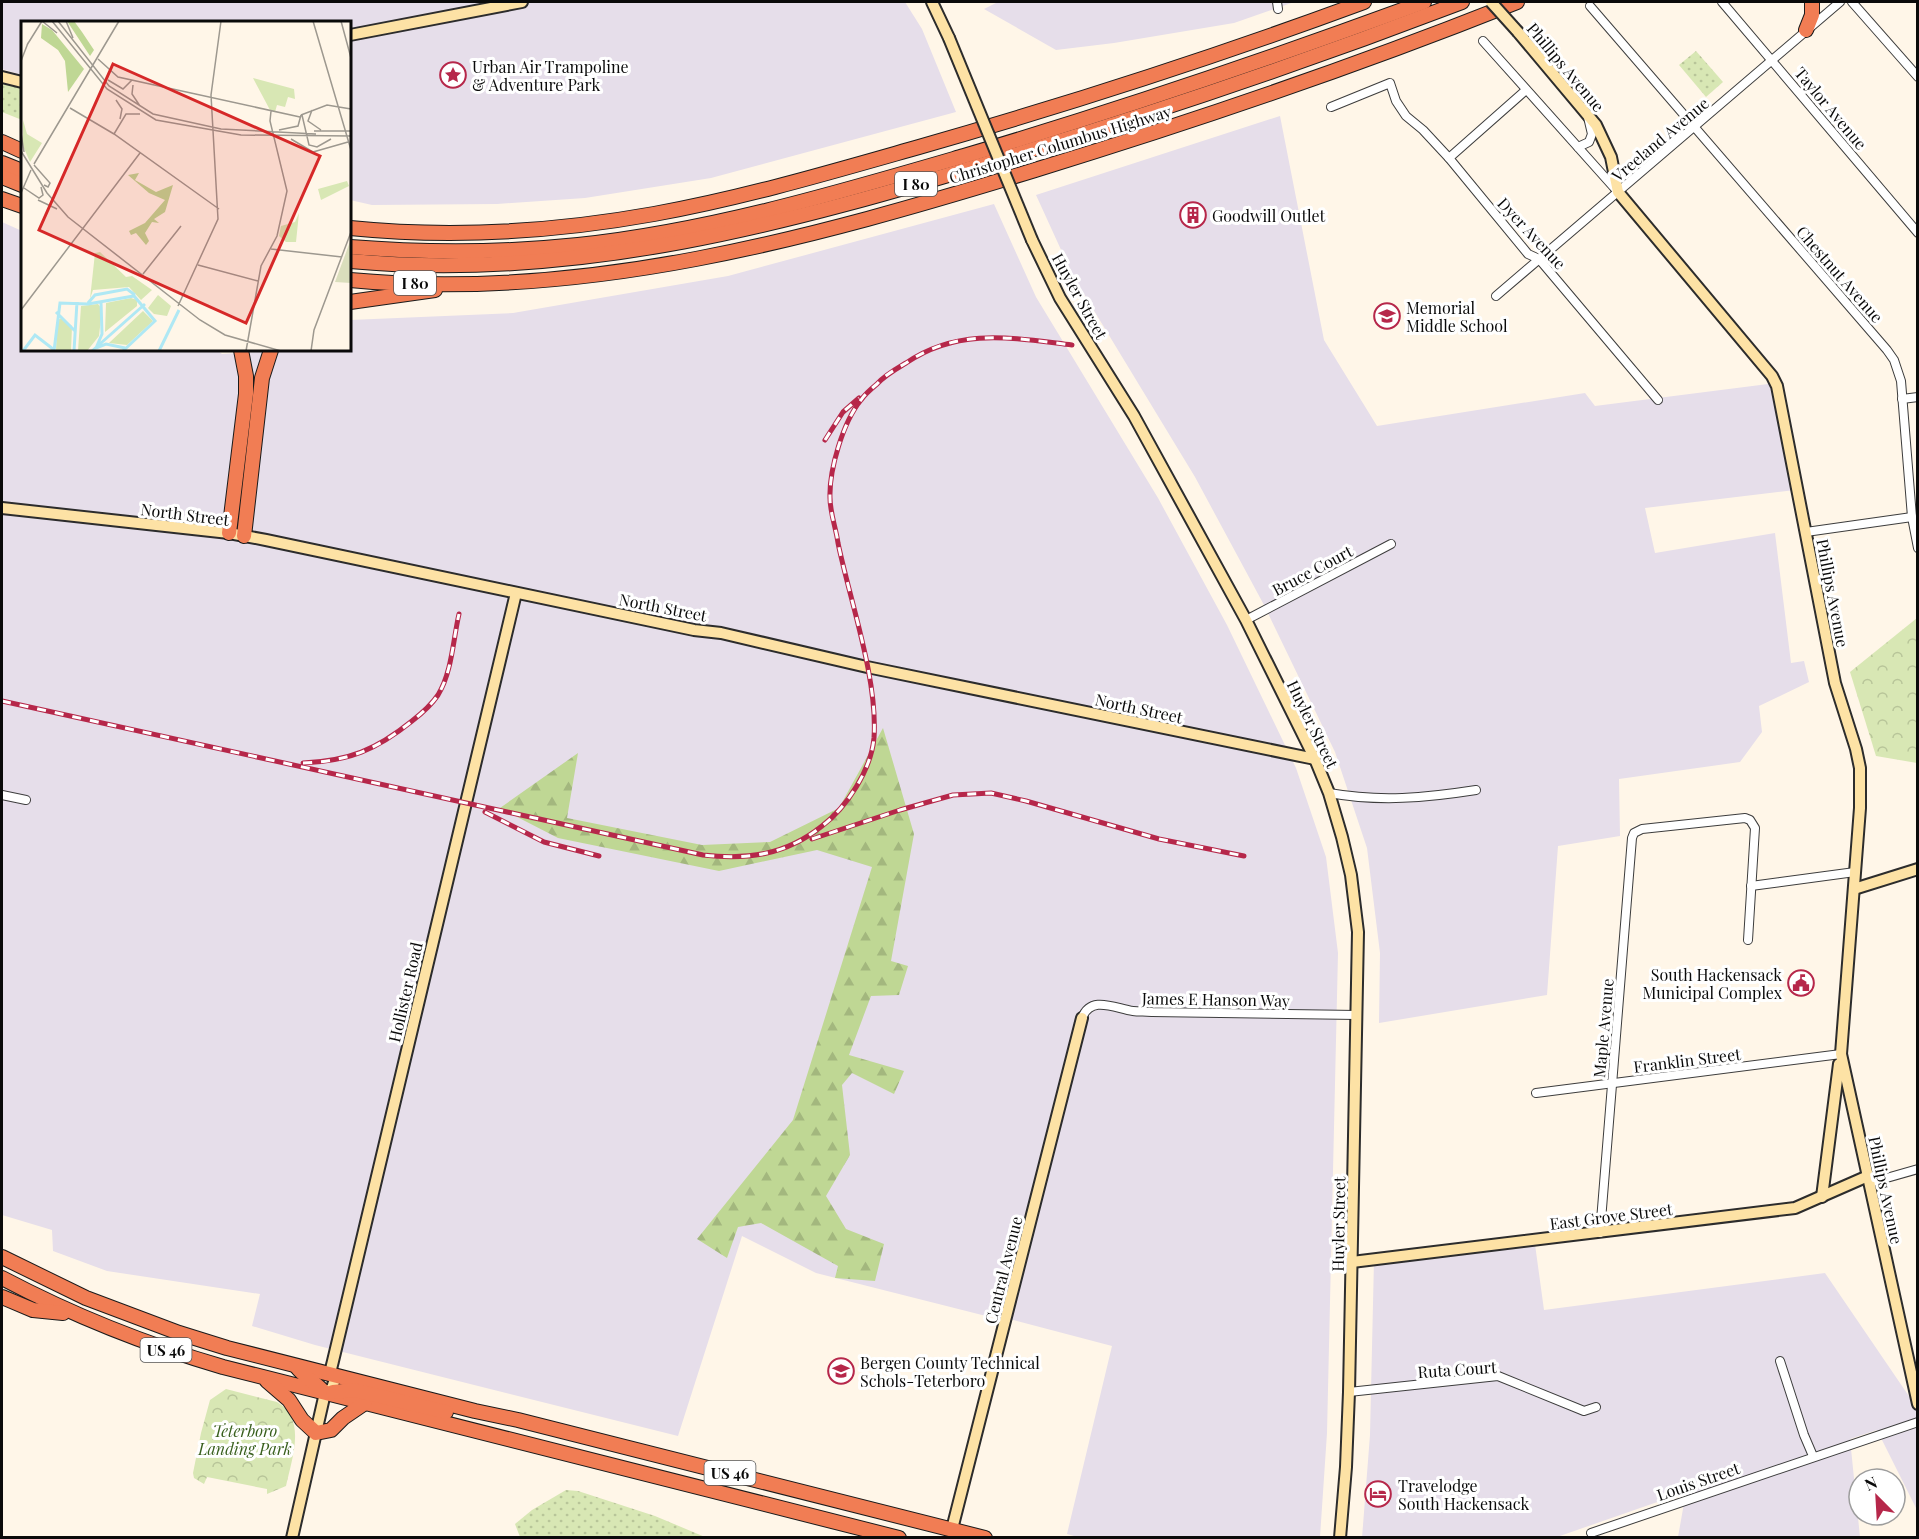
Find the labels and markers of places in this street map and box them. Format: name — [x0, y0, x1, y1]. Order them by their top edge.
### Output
place label: Urban Air Trampoline & Adventure Park — [472, 56, 629, 95]
place icon: Urban Air Trampoline & Adventure Park — [438, 60, 468, 90]
building icon: Goodwill Outlet — [1178, 200, 1208, 230]
place label: Goodwill Outlet — [1212, 205, 1326, 226]
place label: Memorial Middle School — [1406, 297, 1508, 336]
school or university icon: Memorial Middle School — [1372, 301, 1402, 331]
place label: South Hackensack Municipal Complex — [1643, 964, 1783, 1003]
public building icon: South Hackensack Municipal Complex — [1786, 968, 1816, 998]
place label: Bergen County Technical Schols-Teterboro — [860, 1352, 1040, 1391]
school or university icon: Bergen County Technical Schols-Teterboro — [826, 1356, 856, 1386]
place label: Travelodge South Hackensack — [1398, 1475, 1529, 1514]
hotel icon: Travelodge South Hackensack — [1363, 1479, 1393, 1509]

